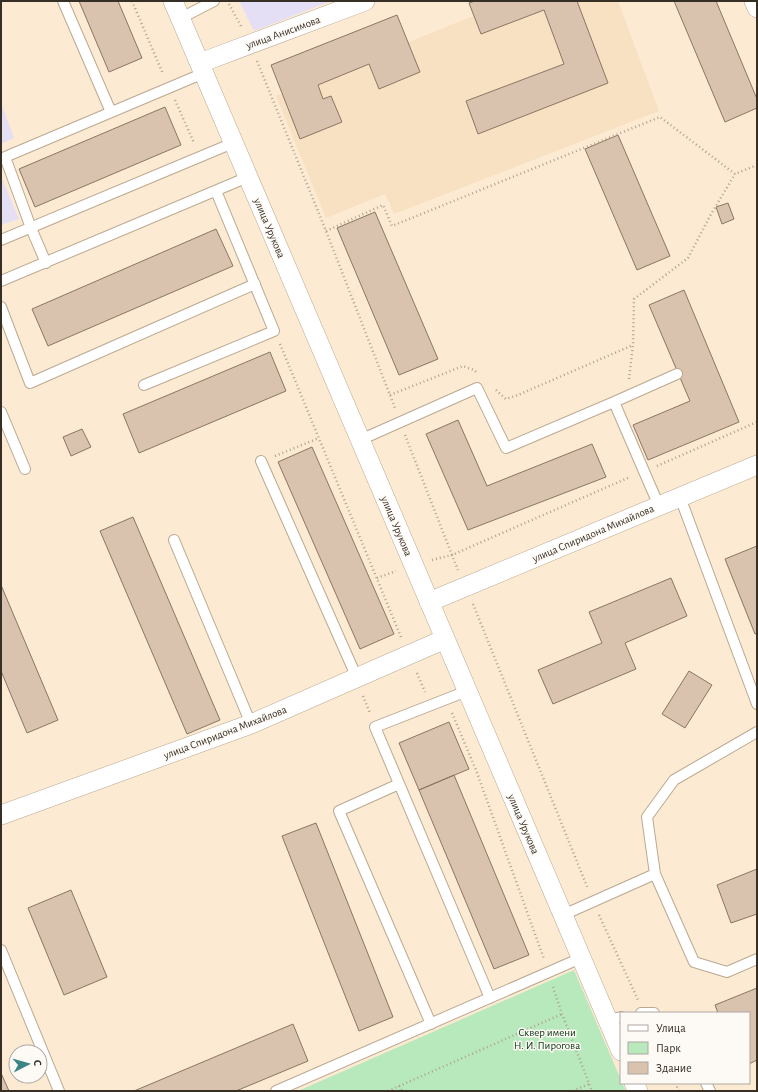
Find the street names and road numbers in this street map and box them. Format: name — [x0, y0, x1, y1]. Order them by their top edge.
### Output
street label: улица Анисимова — [244, 14, 322, 51]
street label: улица Урукова — [252, 196, 287, 260]
street label: улица Урукова — [379, 494, 414, 558]
street label: улица Спиридона Михайлова — [530, 503, 656, 564]
street label: улица Спиридона Михайлова — [161, 704, 288, 761]
street label: улица Урукова — [506, 792, 541, 856]

